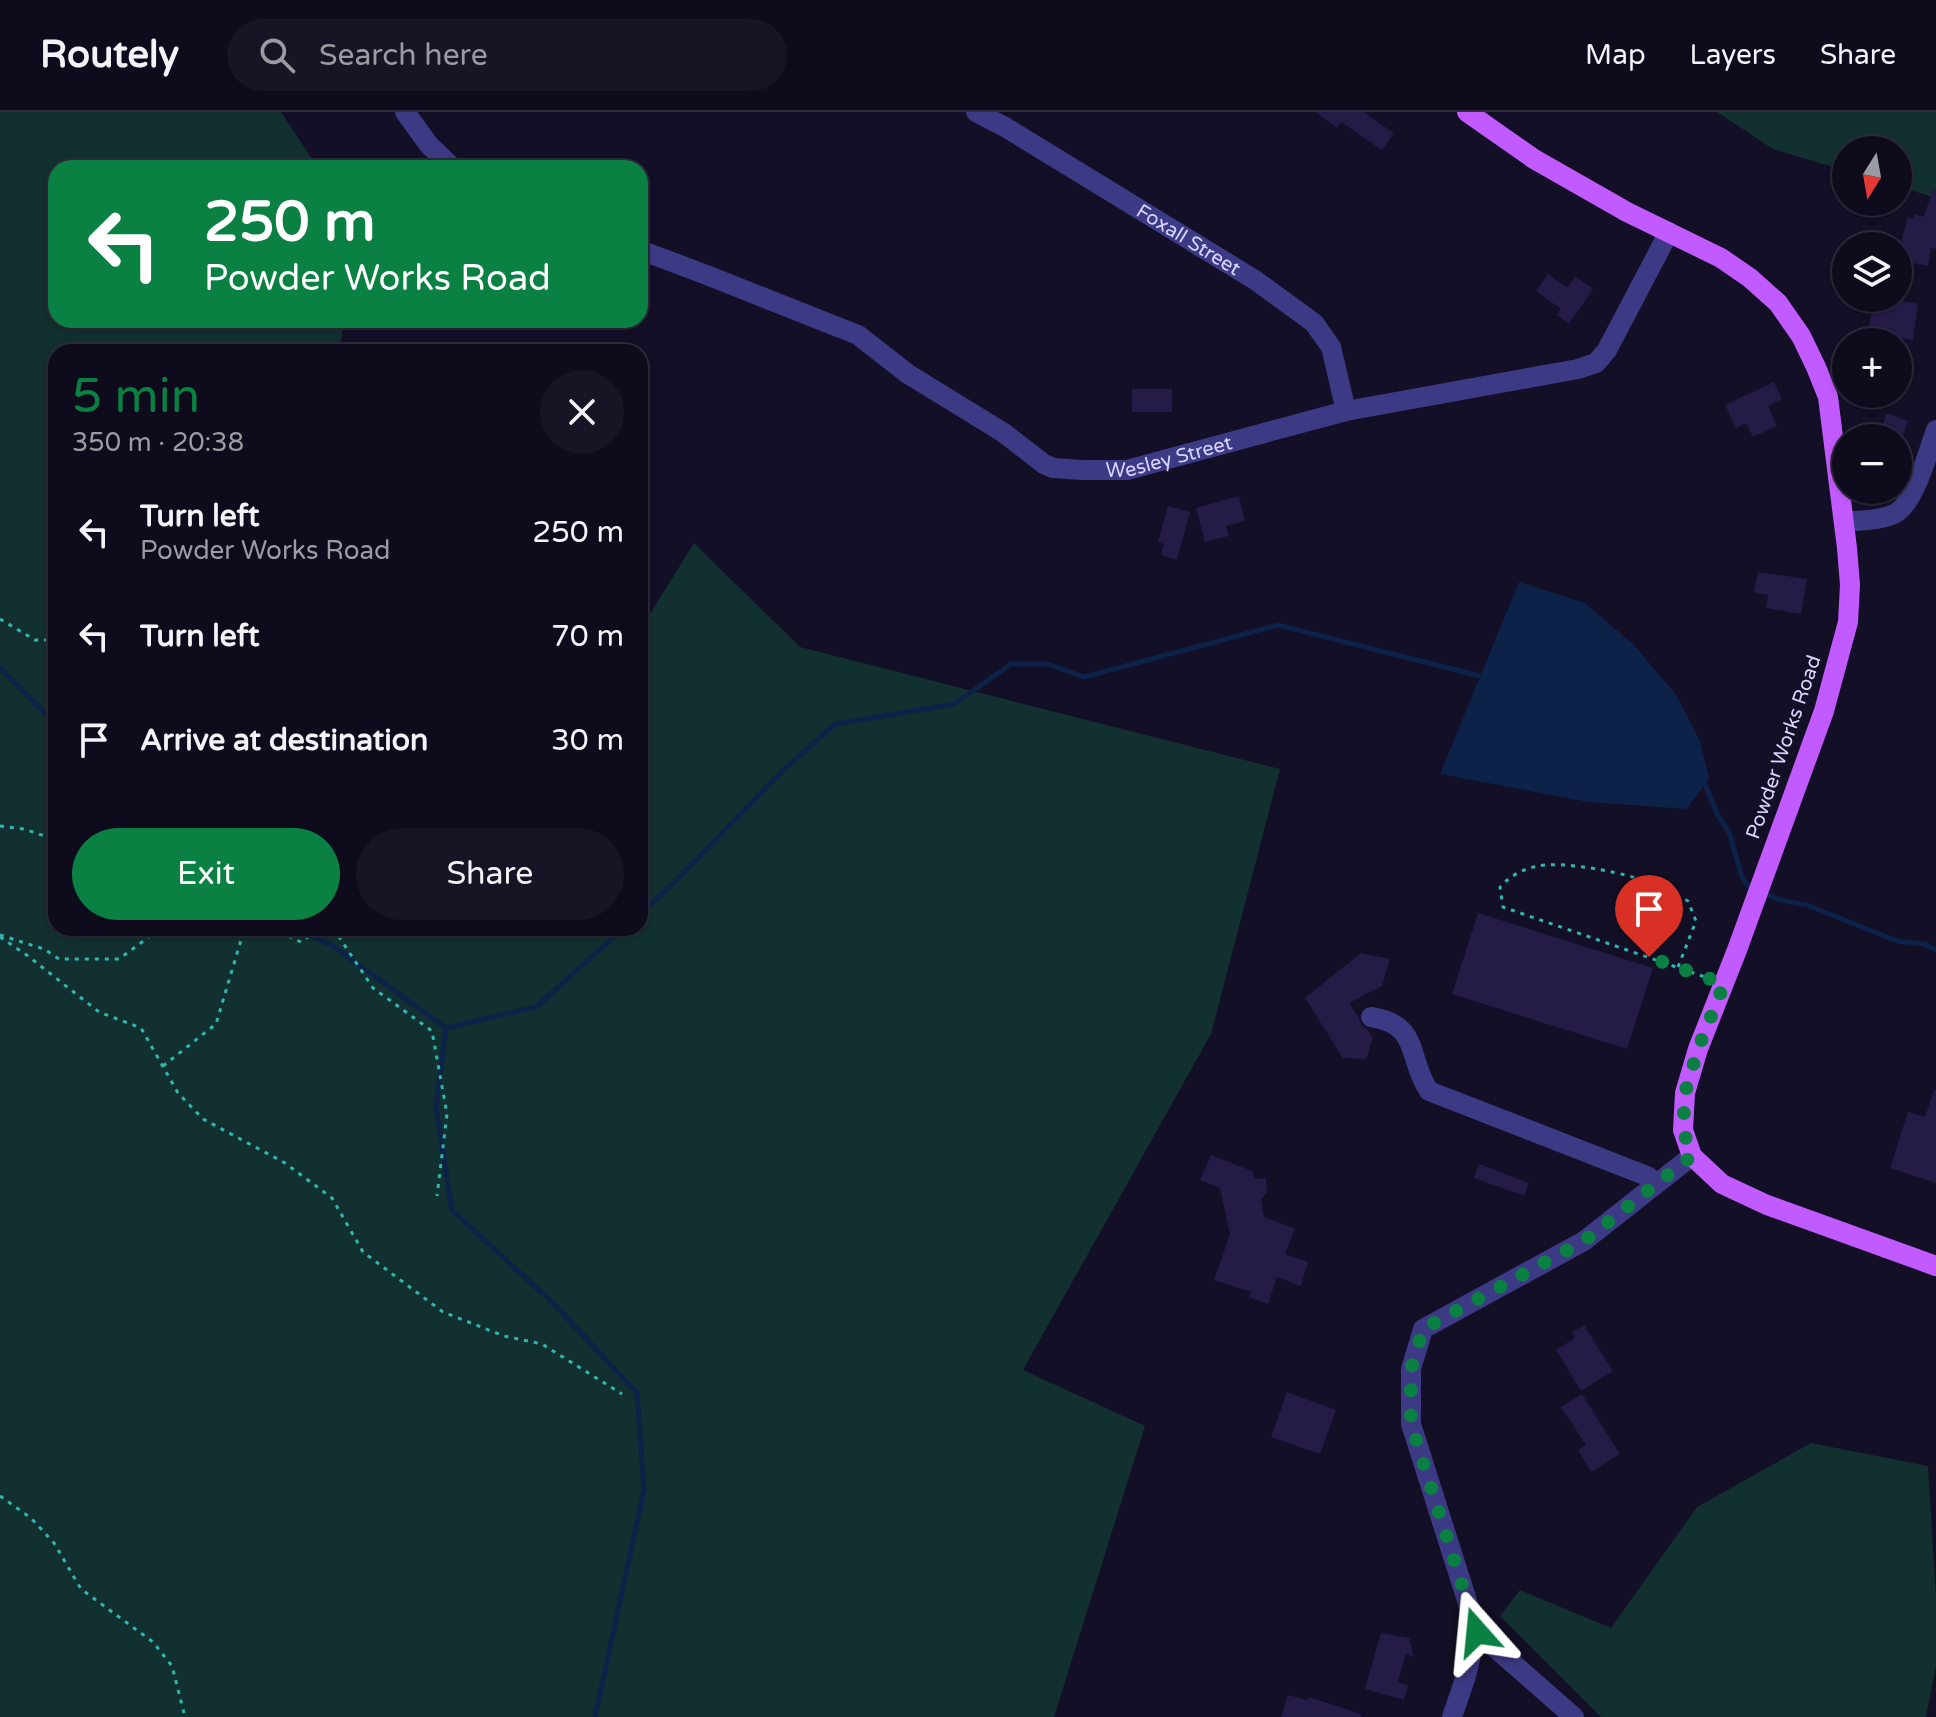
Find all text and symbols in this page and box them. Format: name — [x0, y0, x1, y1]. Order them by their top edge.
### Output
search box — [227, 19, 787, 91]
text: Routely — [40, 32, 179, 78]
icon: search — [255, 33, 299, 77]
text: Search here — [319, 37, 488, 74]
text: Map — [1585, 38, 1646, 72]
text: Layers — [1690, 38, 1776, 72]
text: Share — [1820, 38, 1896, 72]
north arrow — [1832, 136, 1912, 216]
map controls — [1832, 136, 1912, 504]
text: 250 m — [204, 189, 375, 256]
icon: left — [72, 192, 176, 296]
street label: Foxall Street — [1132, 199, 1245, 281]
button: layers — [1832, 232, 1912, 312]
text: Powder Works Road — [204, 257, 551, 300]
button: + — [1832, 328, 1912, 408]
text: 5 min — [72, 368, 200, 426]
button: close — [540, 370, 624, 454]
button: − — [1832, 424, 1912, 504]
text: 350 m · 20:38 — [72, 427, 244, 458]
street label: Wesley Street — [1106, 431, 1235, 483]
text: Turn left — [140, 498, 259, 535]
icon: left — [72, 510, 116, 554]
text: 250 m — [532, 514, 624, 551]
text: Powder Works Road — [140, 535, 390, 566]
icon: left — [72, 614, 116, 658]
text: Turn left — [140, 618, 259, 655]
text: 70 m — [551, 618, 624, 655]
street label: Powder Works Road — [1741, 652, 1827, 842]
icon: arrive — [72, 718, 116, 762]
text: Arrive at destination — [140, 722, 428, 759]
text: 30 m — [551, 722, 624, 759]
button: Exit — [72, 828, 340, 920]
button: Share — [356, 828, 624, 920]
pin — [1615, 875, 1683, 957]
icon: arrive — [1627, 887, 1671, 931]
position arrow — [1435, 1590, 1519, 1674]

